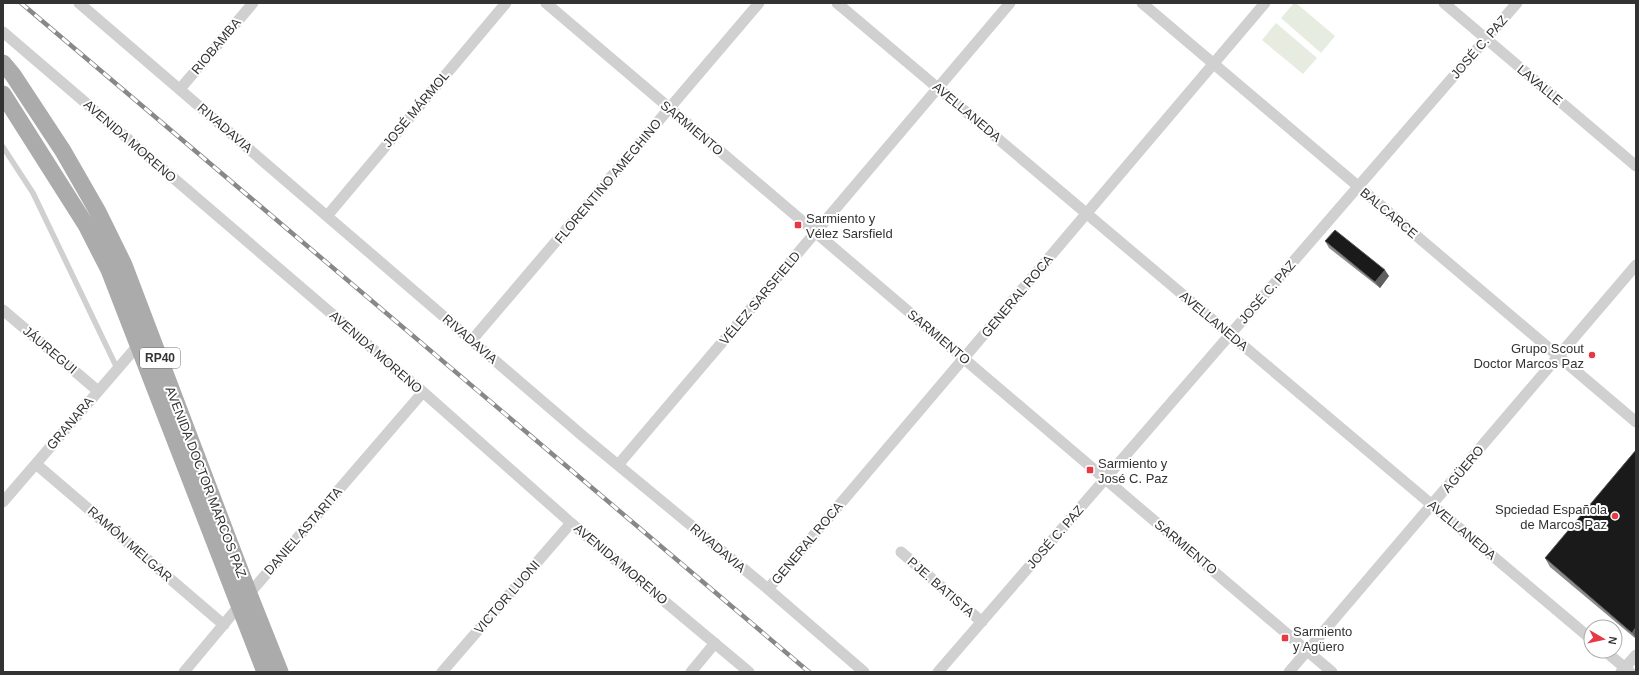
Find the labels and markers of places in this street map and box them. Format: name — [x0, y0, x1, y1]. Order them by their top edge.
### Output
place label: Sarmiento y Vélez Sarsfield — [806, 211, 893, 241]
marker: Sarmiento y Vélez Sarsfield — [793, 220, 803, 230]
place label: Grupo Scout Doctor Marcos Paz — [1473, 341, 1584, 371]
marker: Grupo Scout Doctor Marcos Paz — [1587, 350, 1597, 360]
place label: Sarmiento y José C. Paz — [1098, 456, 1168, 486]
marker: Sarmiento y José C. Paz — [1085, 465, 1095, 475]
place label: Spciedad Española de Marcos Paz — [1495, 502, 1608, 532]
marker: Spciedad Española de Marcos Paz — [1610, 511, 1620, 521]
place label: Sarmiento y Agüero — [1293, 624, 1352, 654]
marker: Sarmiento y Agüero — [1280, 633, 1290, 643]

